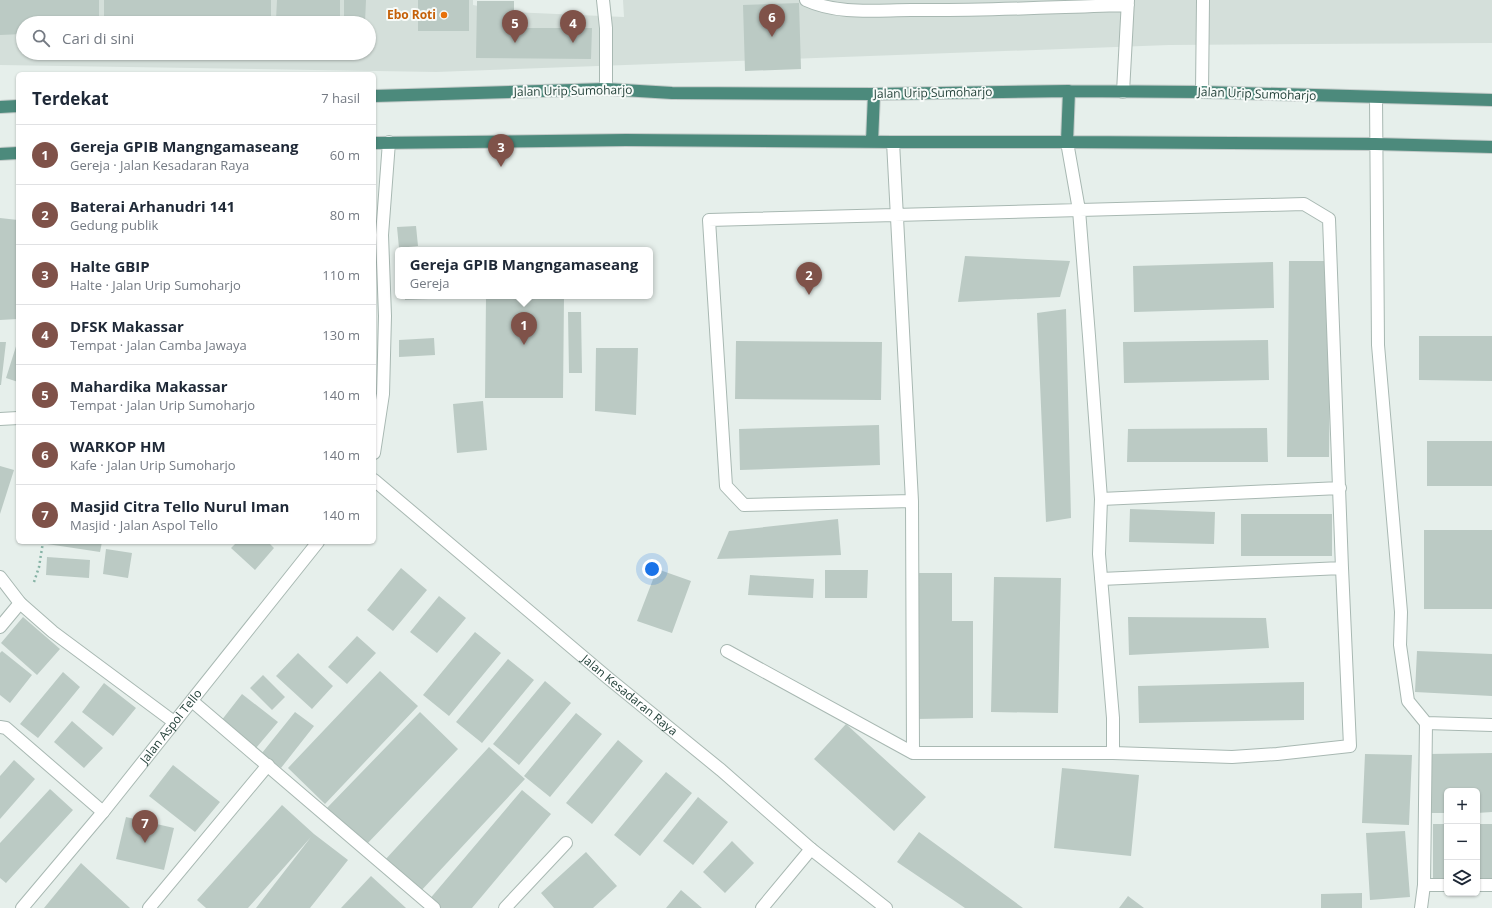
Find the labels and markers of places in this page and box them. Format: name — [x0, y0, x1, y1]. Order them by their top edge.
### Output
pin: 6 — [759, 4, 785, 37]
place label: Ebo Roti — [387, 6, 436, 23]
marker: Ebo Roti — [439, 10, 449, 20]
pin: 5 — [502, 10, 528, 43]
pin: 4 — [560, 10, 586, 43]
pin: 3 — [488, 134, 514, 167]
pin: 2 — [796, 262, 822, 295]
pin: 1 — [511, 312, 537, 345]
pin: 7 — [132, 810, 158, 843]

